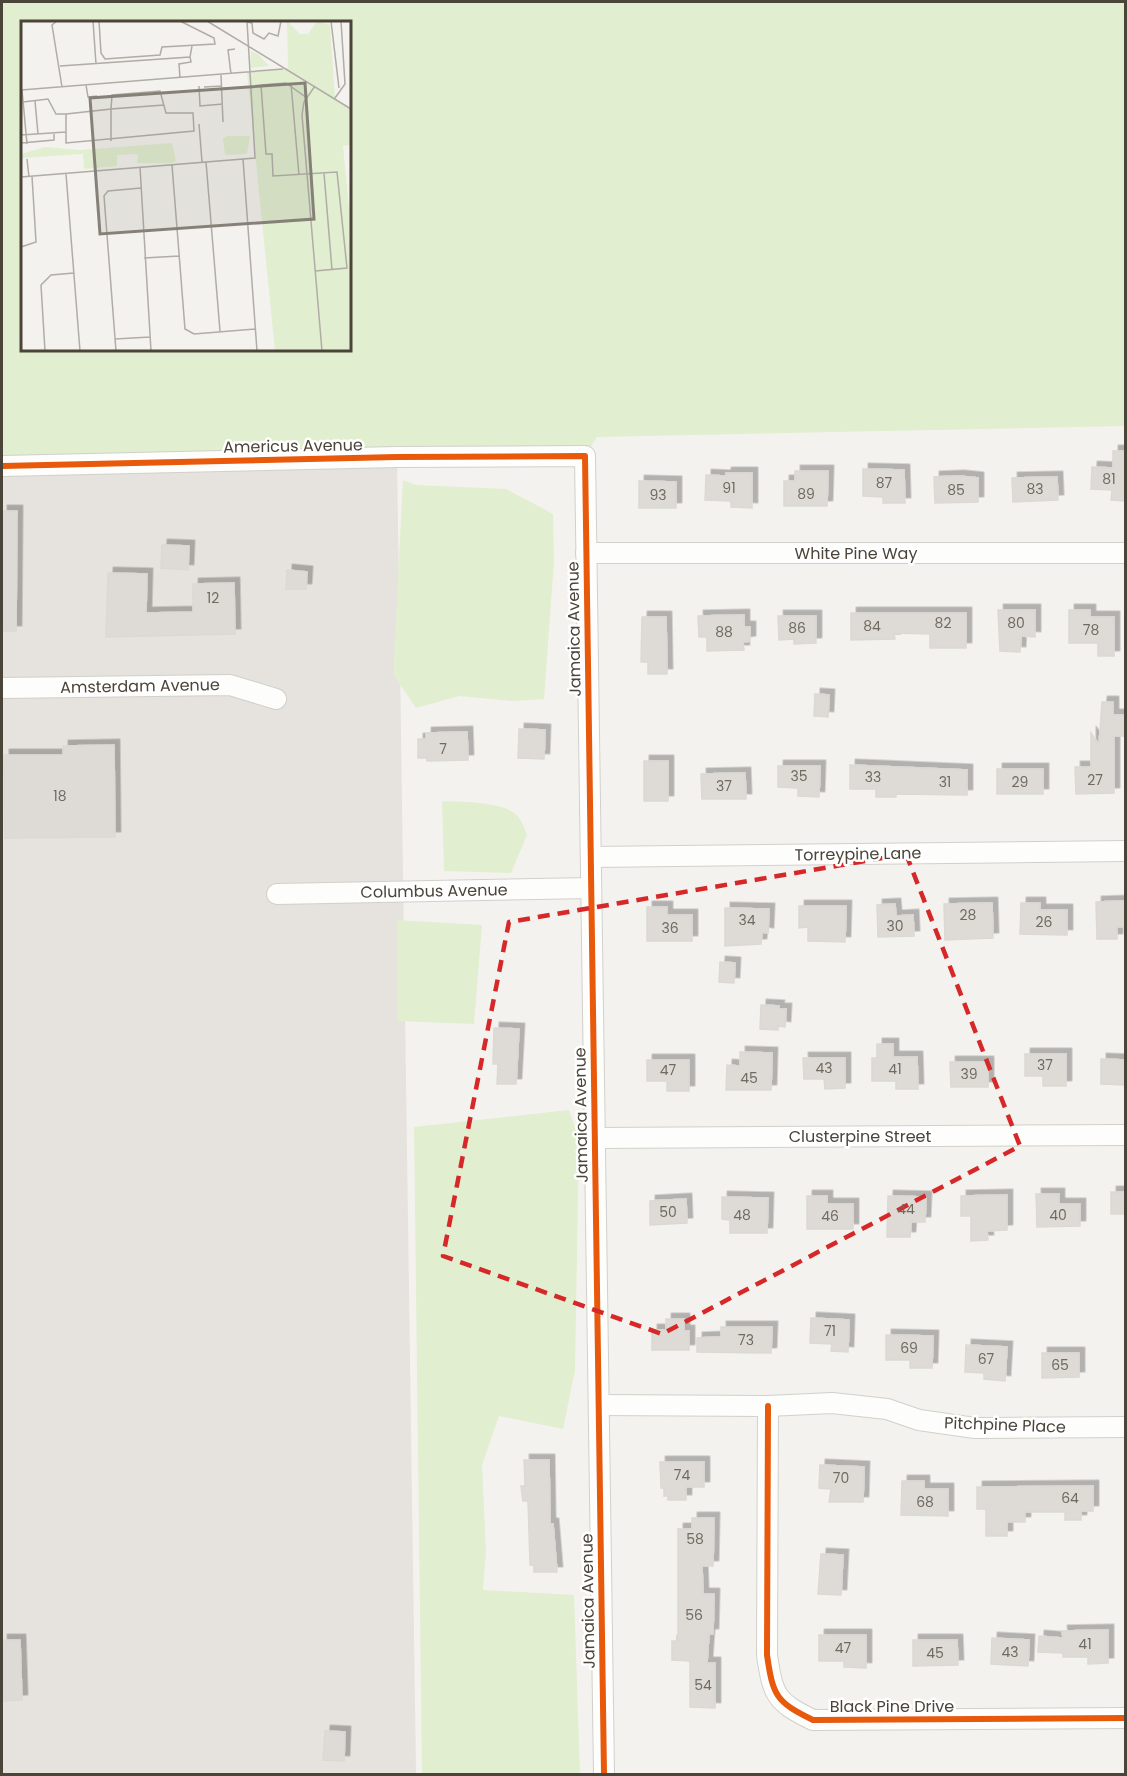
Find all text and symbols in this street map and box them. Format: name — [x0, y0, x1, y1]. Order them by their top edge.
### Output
inset map — [21, 21, 351, 351]
street label: Americus Avenue — [223, 433, 363, 459]
house number: 81 — [1102, 469, 1116, 489]
house number: 87 — [876, 473, 893, 493]
house number: 91 — [722, 478, 736, 498]
house number: 83 — [1026, 479, 1044, 499]
house number: 85 — [947, 480, 965, 500]
house number: 89 — [797, 484, 815, 504]
house number: 93 — [649, 485, 667, 505]
street label: White Pine Way — [795, 542, 917, 565]
street label: Jamaica Avenue — [561, 561, 587, 697]
house number: 12 — [207, 588, 219, 608]
house number: 82 — [935, 613, 951, 633]
house number: 80 — [1007, 613, 1025, 633]
house number: 84 — [863, 616, 881, 636]
house number: 86 — [788, 618, 806, 638]
house number: 78 — [1083, 620, 1099, 640]
house number: 88 — [715, 622, 733, 642]
street label: Amsterdam Avenue — [60, 673, 220, 699]
house number: 7 — [439, 739, 447, 759]
house number: 35 — [790, 766, 808, 786]
house number: 33 — [865, 767, 881, 787]
house number: 27 — [1087, 770, 1103, 790]
house number: 31 — [939, 772, 951, 792]
house number: 29 — [1012, 772, 1028, 792]
house number: 37 — [716, 776, 732, 796]
house number: 18 — [53, 786, 67, 806]
street label: Torreypine Lane — [794, 841, 922, 867]
street label: Columbus Avenue — [360, 878, 508, 904]
house number: 28 — [960, 905, 977, 925]
house number: 34 — [738, 910, 756, 930]
house number: 26 — [1036, 912, 1053, 932]
house number: 30 — [886, 916, 904, 936]
house number: 36 — [661, 918, 679, 938]
street label: Jamaica Avenue — [568, 1047, 594, 1183]
house number: 37 — [1037, 1055, 1053, 1075]
house number: 43 — [815, 1058, 833, 1078]
house number: 41 — [888, 1059, 902, 1079]
house number: 47 — [660, 1060, 677, 1080]
house number: 39 — [960, 1064, 978, 1084]
house number: 45 — [740, 1068, 758, 1088]
street label: Clusterpine Street — [789, 1125, 931, 1148]
house number: 44 — [897, 1199, 915, 1219]
house number: 50 — [659, 1202, 677, 1222]
house number: 48 — [733, 1205, 751, 1225]
house number: 40 — [1049, 1205, 1067, 1225]
house number: 46 — [821, 1206, 839, 1226]
house number: 71 — [824, 1321, 836, 1341]
house number: 73 — [738, 1330, 754, 1350]
house number: 69 — [900, 1338, 918, 1358]
house number: 67 — [978, 1349, 995, 1369]
house number: 65 — [1051, 1355, 1069, 1375]
street label: Pitchpine Place — [944, 1411, 1066, 1439]
house number: 74 — [674, 1465, 690, 1485]
house number: 70 — [833, 1468, 849, 1488]
house number: 64 — [1061, 1488, 1079, 1508]
house number: 68 — [916, 1492, 934, 1512]
house number: 58 — [686, 1529, 704, 1549]
street label: Jamaica Avenue — [575, 1533, 601, 1669]
house number: 56 — [685, 1605, 703, 1625]
house number: 41 — [1078, 1634, 1092, 1654]
house number: 47 — [835, 1638, 852, 1658]
house number: 43 — [1001, 1642, 1019, 1662]
house number: 45 — [926, 1643, 944, 1663]
house number: 54 — [694, 1675, 712, 1695]
street label: Black Pine Drive — [830, 1695, 954, 1718]

